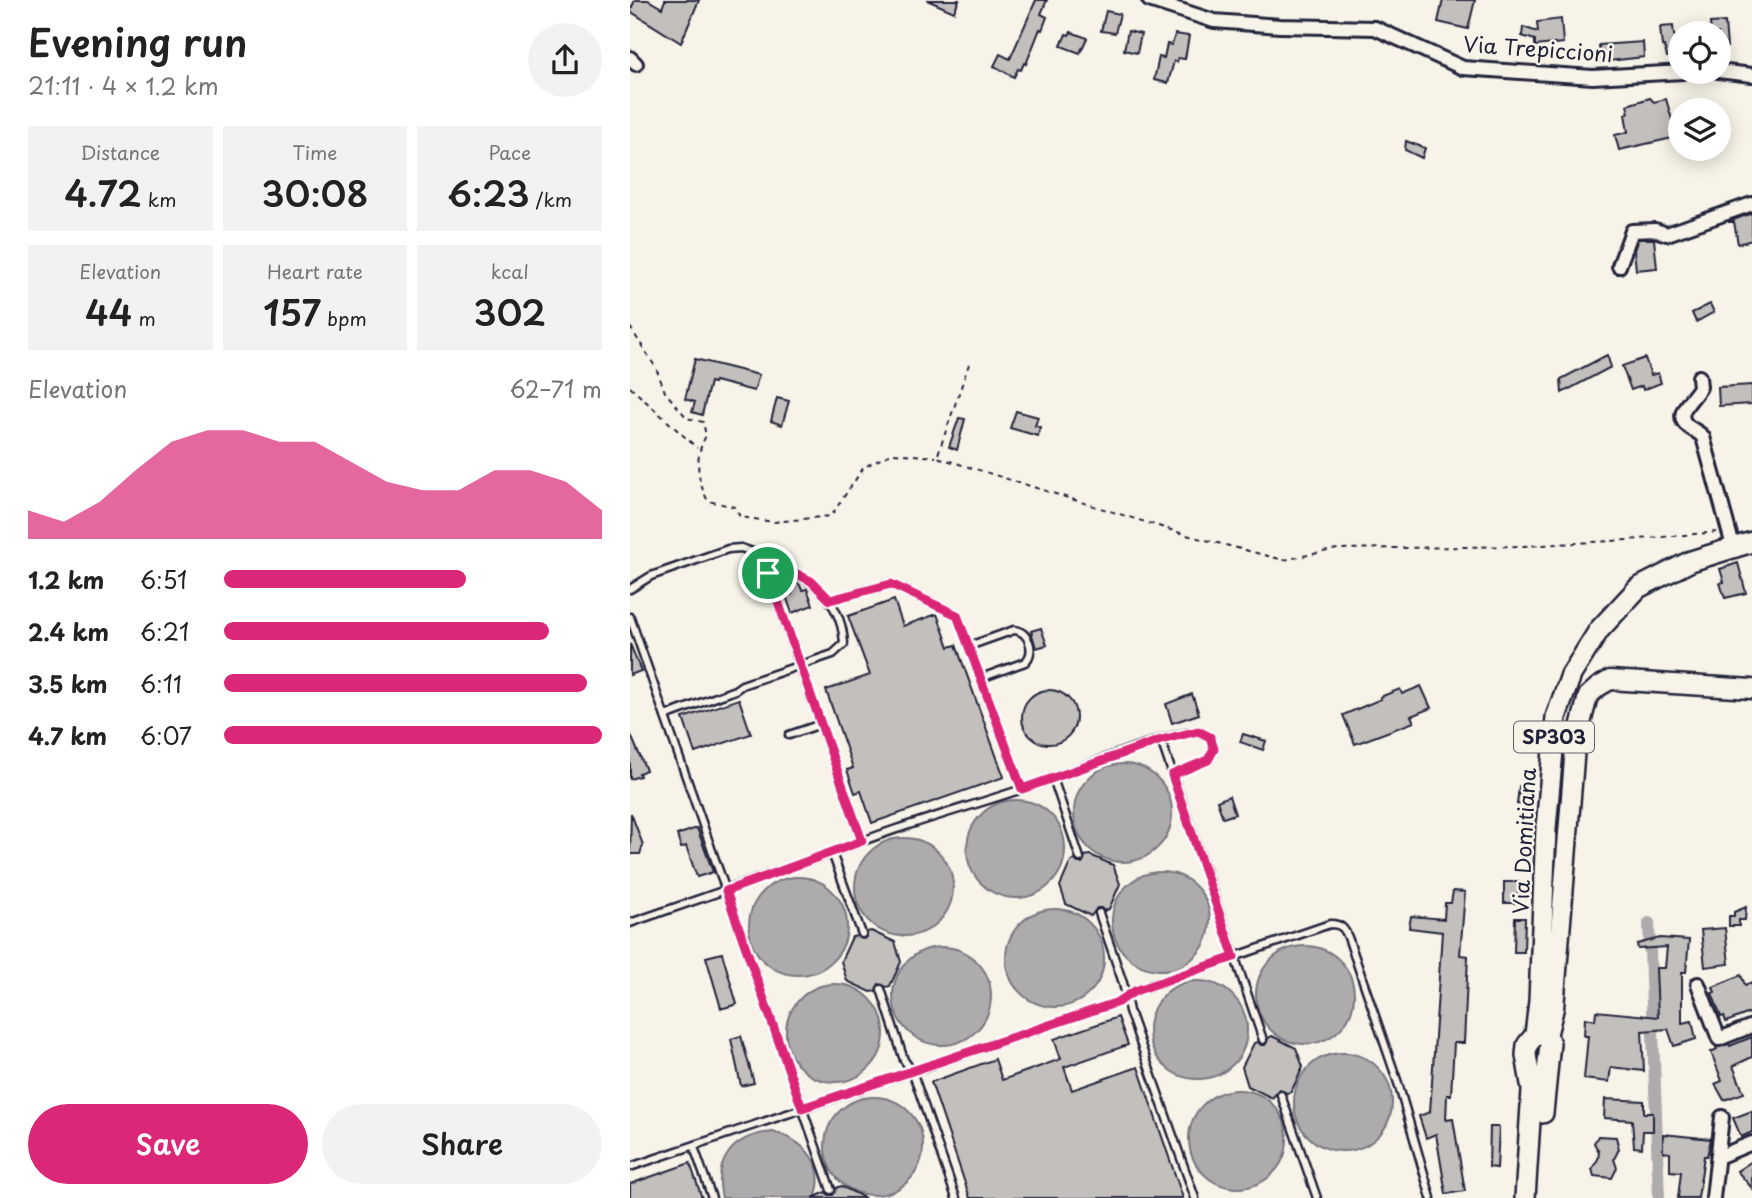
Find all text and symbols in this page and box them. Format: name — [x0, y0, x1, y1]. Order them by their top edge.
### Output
text: Evening run — [28, 13, 247, 70]
map controls — [1668, 21, 1731, 161]
button: locate — [1668, 21, 1731, 84]
button: share — [528, 23, 602, 97]
street label: Via Trepiccioni — [1462, 27, 1614, 69]
text: 21:11 · 4 × 1.2 km — [28, 68, 219, 103]
button: layers — [1668, 98, 1731, 161]
text: Distance — [80, 138, 160, 166]
text: Time — [293, 138, 337, 166]
text: Pace — [488, 138, 531, 166]
text: 4.72 — [64, 166, 142, 219]
text: 30:08 — [262, 166, 368, 219]
text: 6:23 — [447, 166, 529, 219]
text: km — [142, 185, 176, 213]
text: /km — [529, 185, 572, 213]
text: Elevation — [79, 257, 161, 285]
text: Heart rate — [267, 257, 363, 285]
text: kcal — [491, 257, 529, 285]
text: 44 — [85, 285, 132, 338]
text: 157 — [263, 285, 321, 338]
text: 302 — [473, 285, 546, 338]
text: m — [132, 304, 156, 332]
text: bpm — [321, 304, 367, 332]
text: Elevation — [28, 371, 127, 406]
text: 62–71 m — [509, 371, 602, 406]
pin — [738, 543, 798, 603]
icon: arrive — [749, 554, 787, 592]
text: 1.2 km — [28, 562, 104, 597]
text: 6:51 — [140, 562, 187, 597]
text: 2.4 km — [28, 614, 109, 649]
text: 6:21 — [140, 614, 189, 649]
text: 3.5 km — [28, 666, 108, 701]
text: 6:11 — [140, 666, 182, 701]
text: 4.7 km — [28, 718, 107, 753]
text: 6:07 — [140, 718, 192, 753]
road number: SP303 — [1514, 722, 1594, 752]
street label: Via Domitiana — [1503, 766, 1543, 915]
button: Save — [28, 1104, 308, 1184]
button: Share — [322, 1104, 602, 1184]

